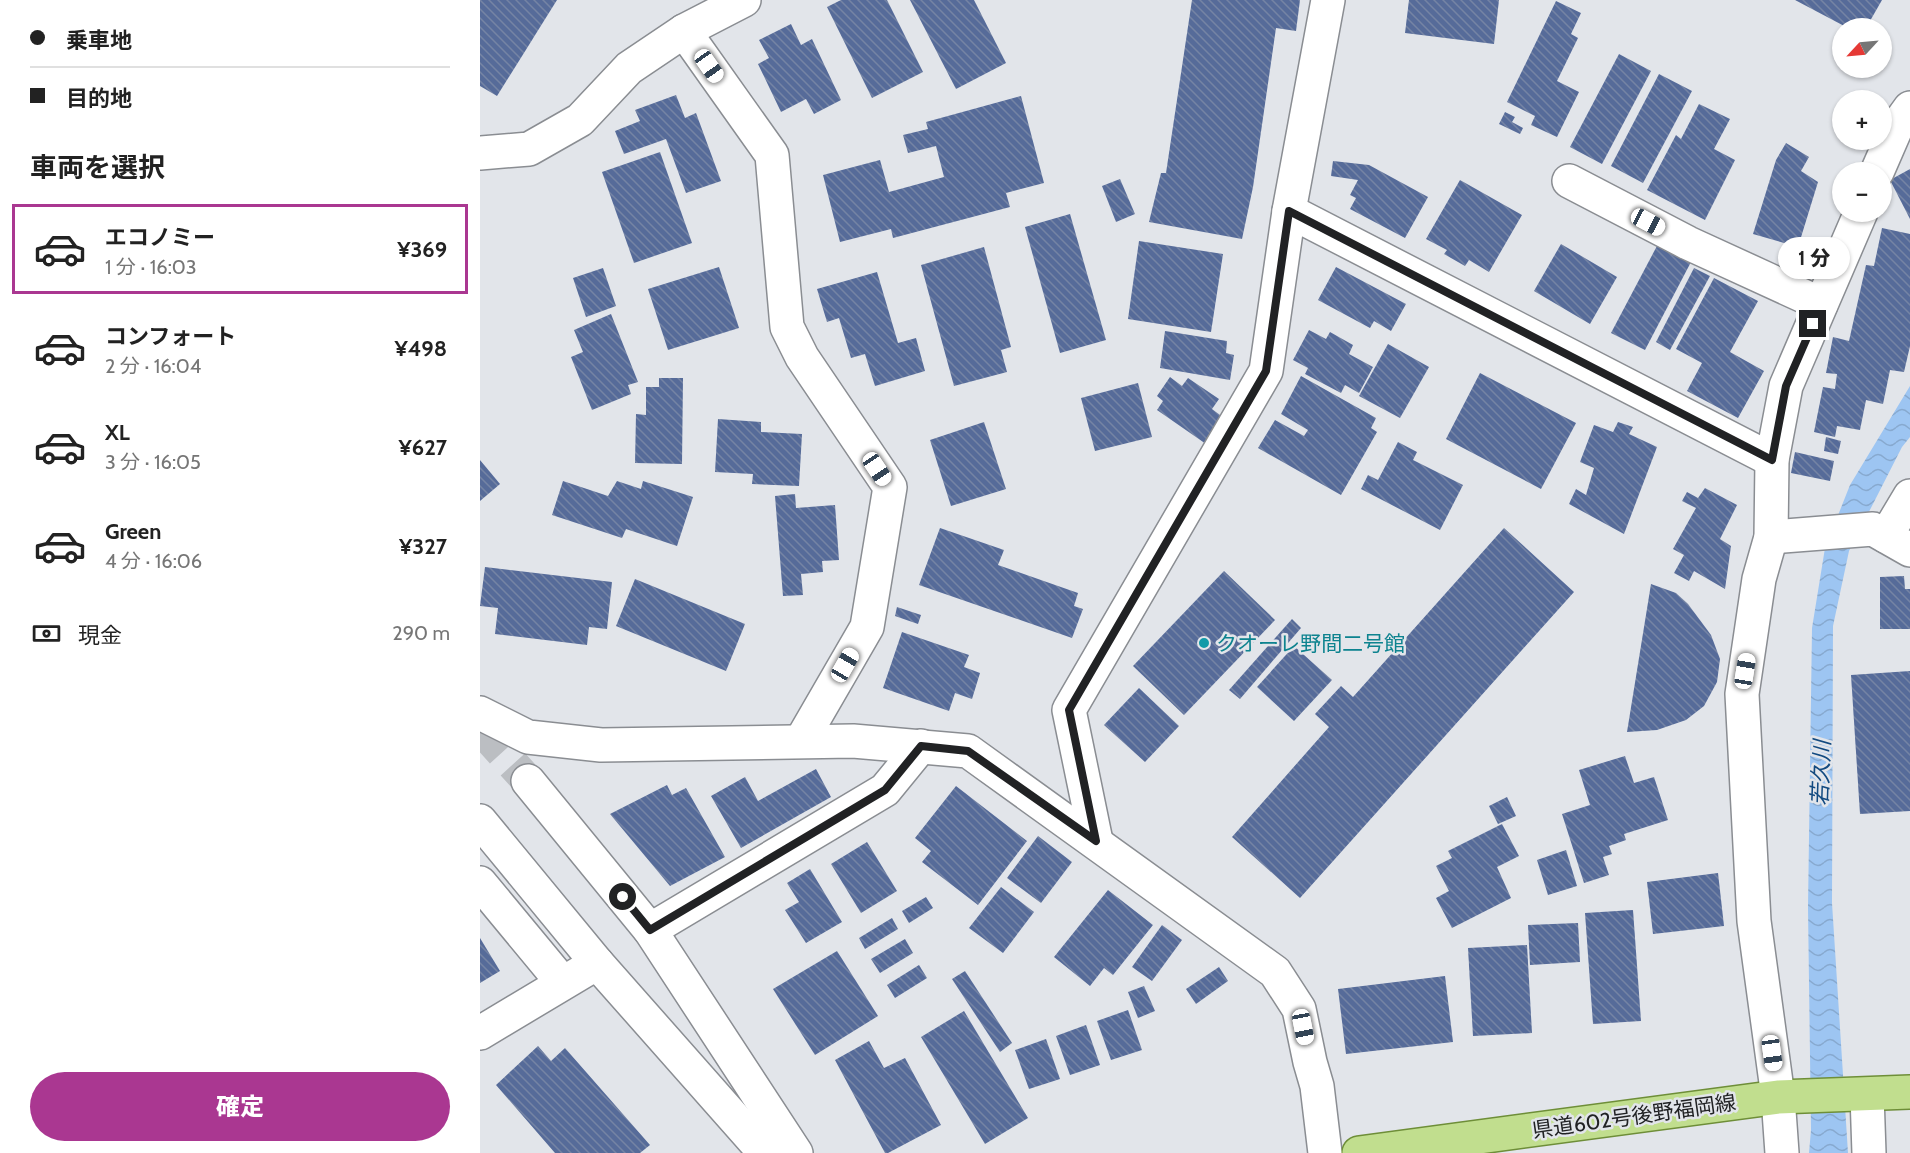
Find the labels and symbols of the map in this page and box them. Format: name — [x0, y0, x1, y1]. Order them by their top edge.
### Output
north arrow — [1832, 18, 1892, 78]
car — [691, 46, 727, 86]
car — [1628, 206, 1668, 238]
callout: 1 分 — [1777, 237, 1849, 279]
route end — [1799, 310, 1826, 337]
car — [859, 449, 895, 489]
place label: クオーレ野間二号館 — [1216, 631, 1405, 656]
marker: クオーレ野間二号館 — [1197, 636, 1211, 650]
car — [828, 645, 862, 685]
car — [1733, 652, 1757, 690]
water label: 若久川 — [1806, 738, 1836, 806]
route start — [609, 883, 636, 910]
car — [1291, 1008, 1315, 1046]
car — [1761, 1034, 1783, 1072]
street label: 県道602号後野福岡線 — [1530, 1089, 1738, 1143]

